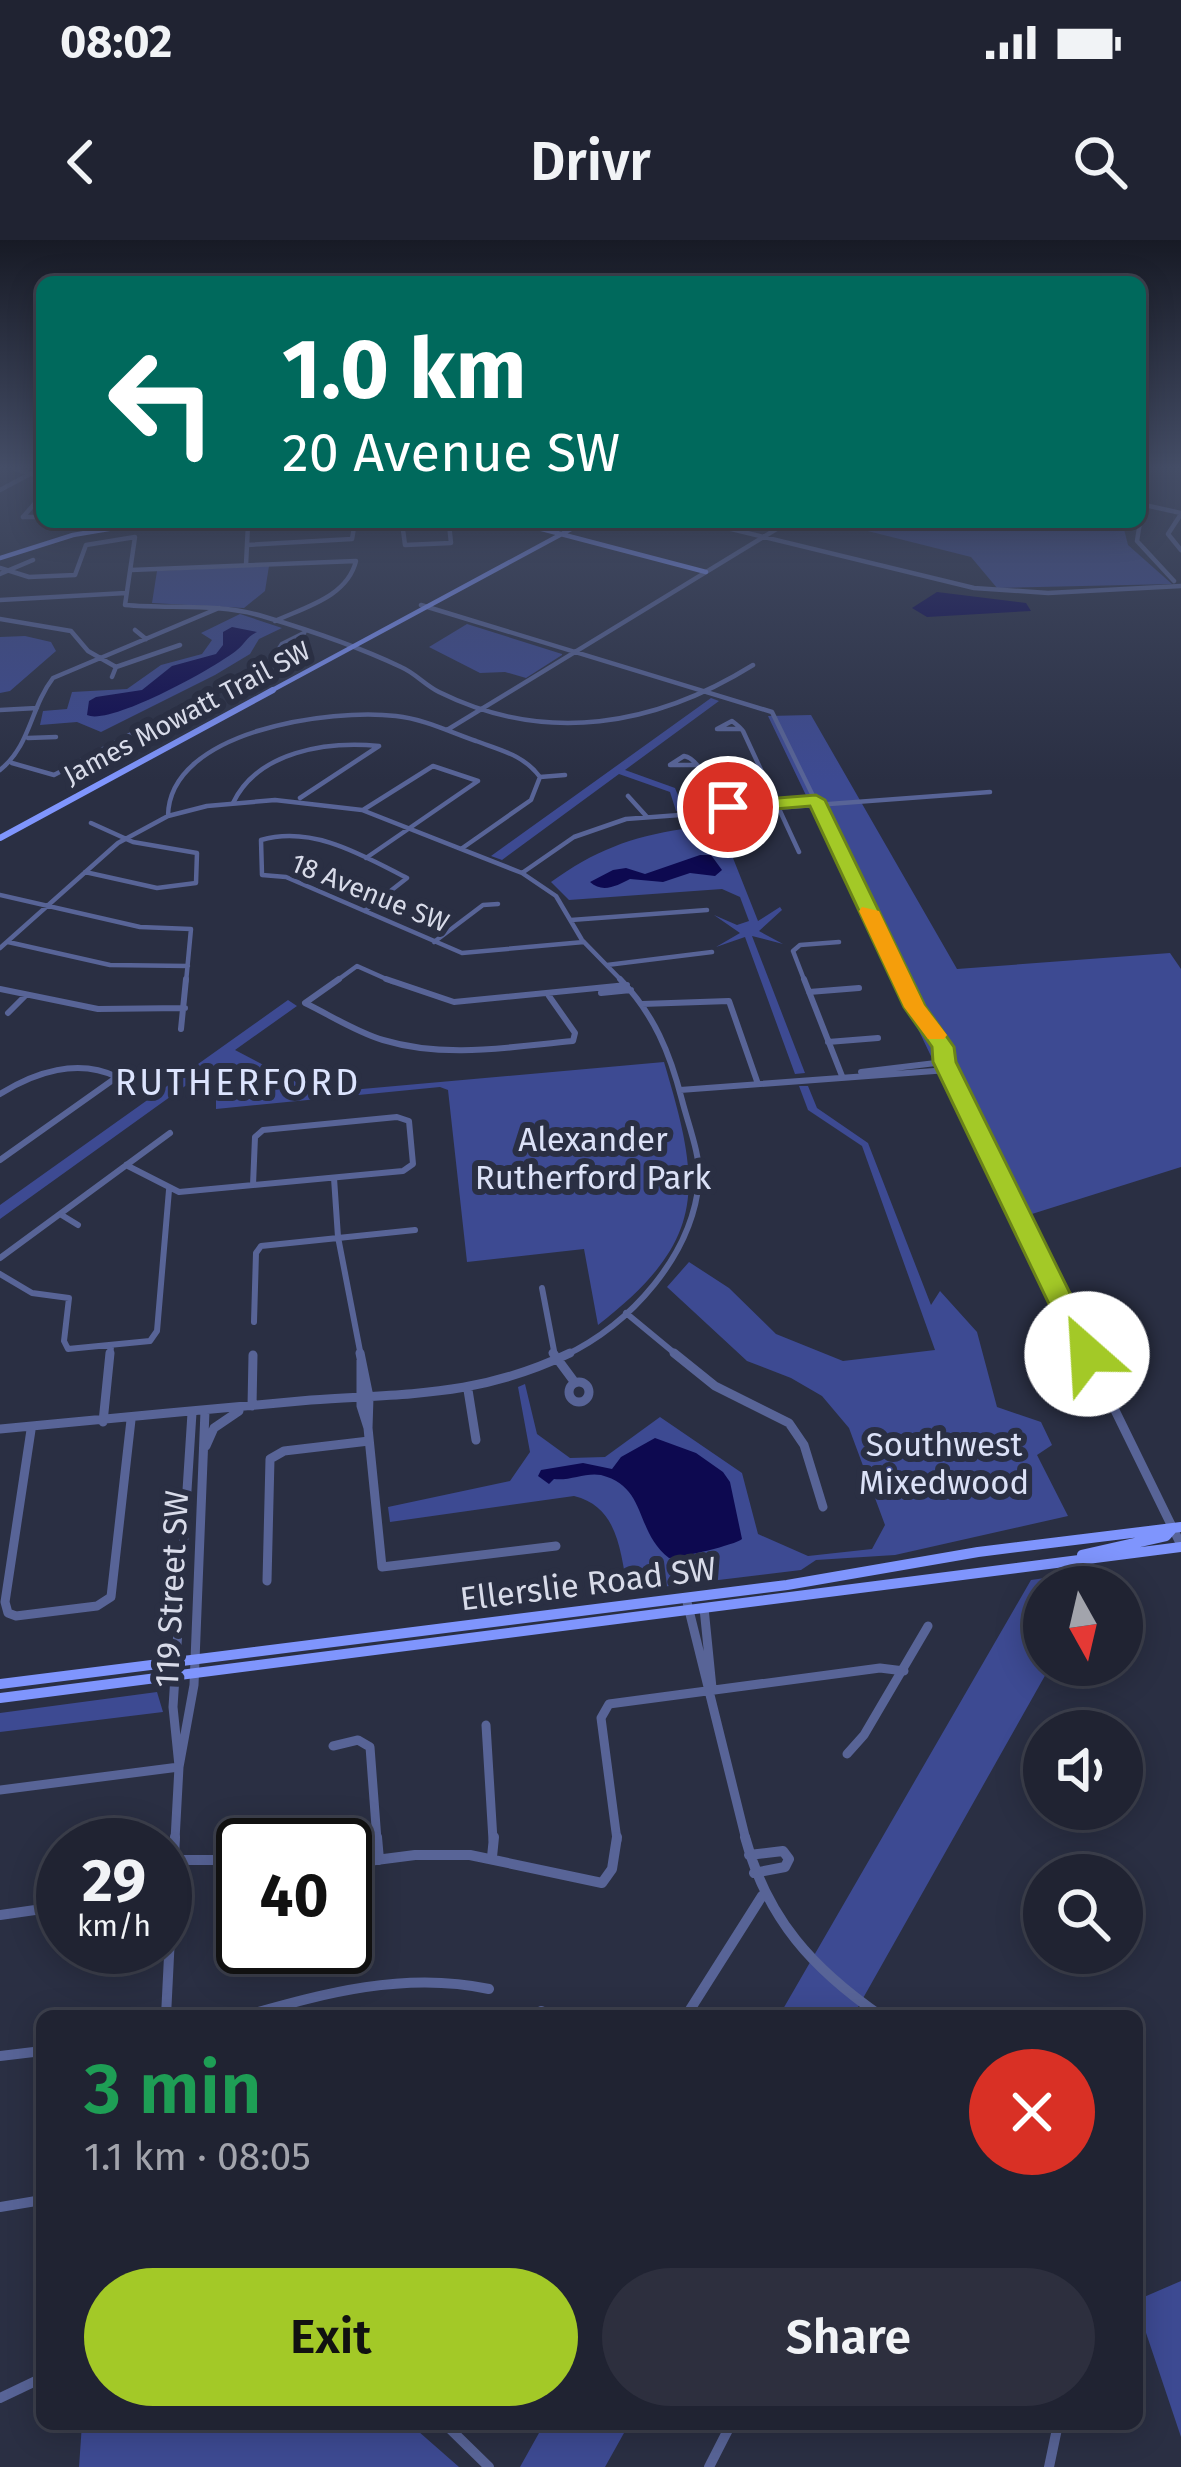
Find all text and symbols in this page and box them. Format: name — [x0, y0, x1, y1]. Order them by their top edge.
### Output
text: 08:02 — [60, 15, 172, 69]
icon: back — [48, 129, 114, 195]
icon: search — [1067, 129, 1133, 195]
text: Drivr — [530, 130, 651, 194]
text: 1.0 km — [282, 319, 526, 420]
icon: left — [84, 324, 240, 480]
text: 20 Avenue SW — [282, 421, 620, 485]
street label: James Mowatt Trail SW — [58, 634, 316, 792]
pin — [677, 756, 779, 858]
icon: arrive — [695, 774, 761, 840]
street label: 18 Avenue SW — [286, 847, 454, 939]
district label: RUTHERFORD — [115, 1061, 361, 1105]
park label: Alexander Rutherford Park — [475, 1120, 711, 1198]
position arrow — [1024, 1291, 1150, 1417]
park label: Southwest Mixedwood — [859, 1425, 1029, 1503]
street label: 119 Street SW — [147, 1489, 197, 1689]
street label: Ellerslie Road SW — [458, 1548, 718, 1620]
north arrow — [1023, 1566, 1143, 1686]
map controls — [1023, 1566, 1143, 1974]
button: sound — [1023, 1710, 1143, 1830]
speed limit sign: 40 — [216, 1818, 372, 1974]
text: 29 — [82, 1845, 146, 1917]
button: search — [1023, 1854, 1143, 1974]
text: km/h — [77, 1908, 151, 1944]
text: 3 min — [84, 2046, 262, 2132]
button: close — [969, 2049, 1095, 2175]
text: 1.1 km · 08:05 — [84, 2134, 311, 2180]
button: Exit — [84, 2268, 578, 2406]
button: Share — [602, 2268, 1095, 2406]

